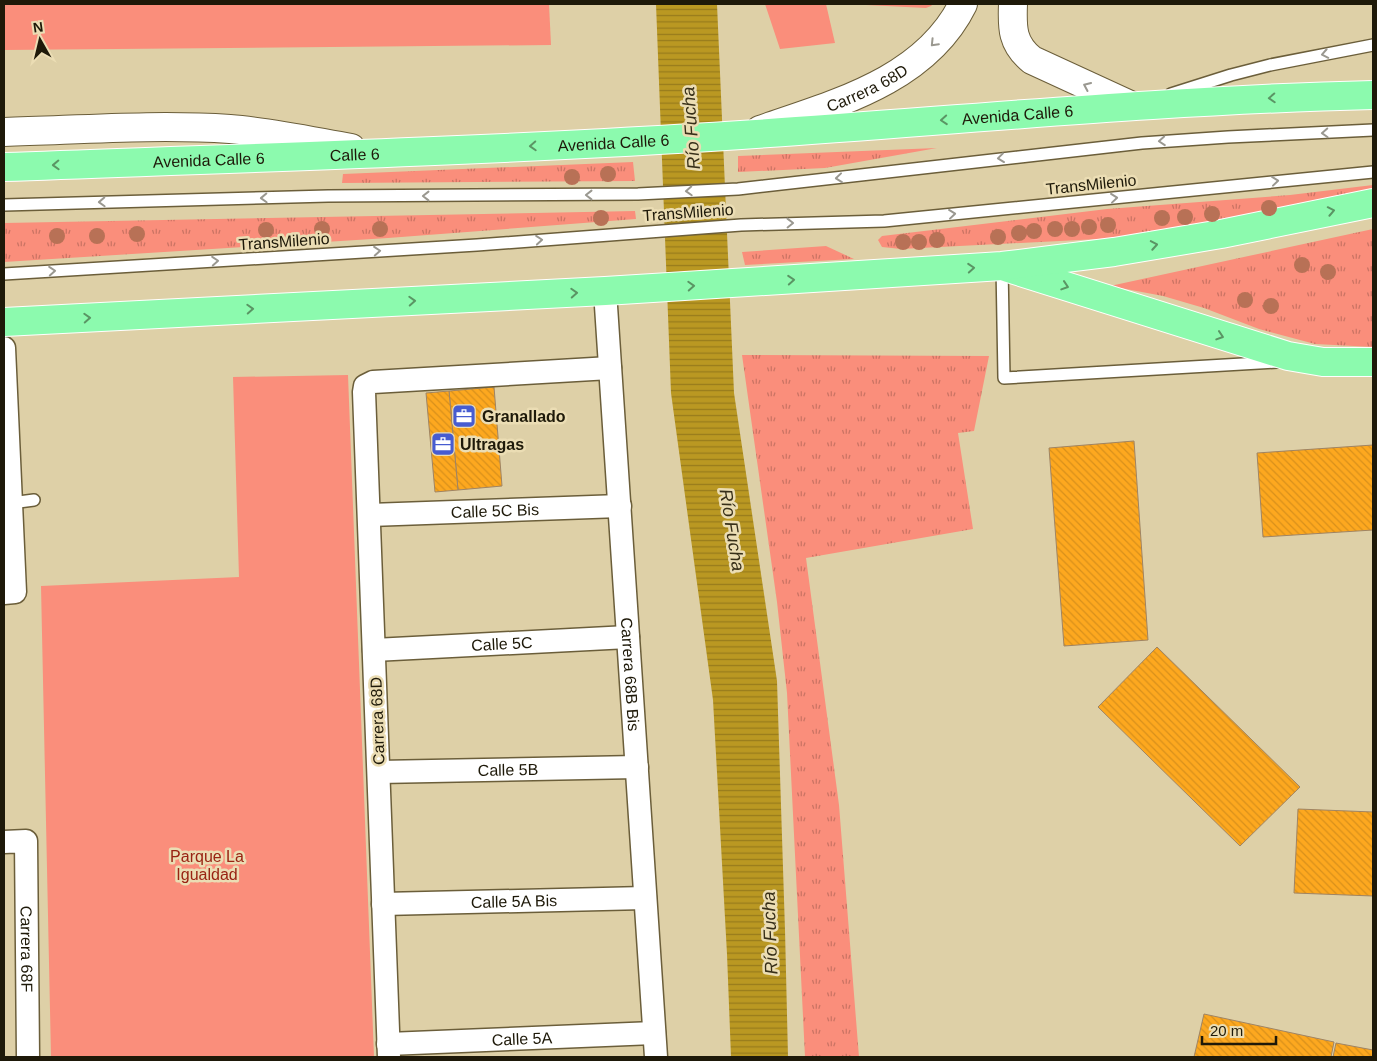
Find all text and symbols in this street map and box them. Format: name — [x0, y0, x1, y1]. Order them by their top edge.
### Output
north arrow — [15, 15, 65, 65]
text: N — [32, 18, 44, 36]
one-way arrow — [931, 37, 940, 46]
one-way arrow — [1321, 48, 1330, 58]
street label: Carrera 68D — [824, 61, 911, 115]
one-way arrow — [1083, 82, 1092, 93]
water label: Río Fucha — [678, 86, 704, 170]
one-way arrow — [1268, 92, 1276, 103]
street label: Avenida Calle 6 — [961, 102, 1074, 128]
one-way arrow — [939, 114, 947, 125]
one-way arrow — [1320, 127, 1328, 138]
street label: Avenida Calle 6 — [557, 131, 670, 154]
one-way arrow — [1158, 136, 1166, 147]
one-way arrow — [529, 141, 537, 152]
street label: Calle 6 — [330, 145, 380, 164]
street label: Avenida Calle 6 — [153, 150, 265, 171]
one-way arrow — [996, 152, 1004, 163]
one-way arrow — [51, 160, 59, 171]
street label: TransMilenio — [1045, 171, 1137, 198]
one-way arrow — [835, 172, 843, 183]
one-way arrow — [1272, 176, 1280, 187]
one-way arrow — [685, 186, 693, 197]
one-way arrow — [585, 189, 593, 200]
one-way arrow — [422, 190, 430, 201]
one-way arrow — [260, 193, 268, 203]
one-way arrow — [1110, 193, 1118, 204]
one-way arrow — [97, 197, 105, 207]
street label: TransMilenio — [642, 201, 734, 224]
one-way arrow — [1327, 206, 1335, 217]
one-way arrow — [948, 209, 956, 220]
one-way arrow — [786, 218, 794, 228]
street label: TransMilenio — [238, 230, 330, 253]
one-way arrow — [535, 235, 543, 246]
one-way arrow — [1150, 240, 1159, 250]
one-way arrow — [373, 246, 381, 257]
one-way arrow — [211, 256, 219, 267]
one-way arrow — [967, 263, 975, 274]
one-way arrow — [49, 266, 57, 277]
one-way arrow — [787, 275, 795, 286]
one-way arrow — [687, 281, 695, 292]
one-way arrow — [1060, 281, 1069, 291]
one-way arrow — [571, 287, 579, 298]
one-way arrow — [408, 296, 416, 306]
one-way arrow — [246, 304, 254, 315]
one-way arrow — [84, 312, 92, 323]
one-way arrow — [1215, 330, 1223, 340]
office icon: Granallado — [451, 403, 477, 429]
place label: Granallado — [482, 408, 566, 425]
office icon: Ultragas — [430, 431, 456, 457]
place label: Ultragas — [460, 436, 524, 453]
water label: Río Fucha — [716, 487, 748, 573]
street label: Calle 5C Bis — [451, 501, 539, 521]
street label: Carrera 68B Bis — [618, 617, 642, 732]
street label: Calle 5C — [471, 634, 533, 654]
street label: Carrera 68D — [367, 677, 388, 765]
street label: Calle 5B — [478, 761, 538, 779]
park label: Parque La Igualdad — [170, 848, 244, 883]
water label: Río Fucha — [759, 891, 781, 975]
street label: Calle 5A Bis — [471, 892, 557, 911]
street label: Carrera 68F — [18, 906, 35, 992]
scale bar — [1202, 1014, 1276, 1046]
text: 20 m — [1210, 1022, 1243, 1039]
street label: Calle 5A — [491, 1029, 553, 1049]

